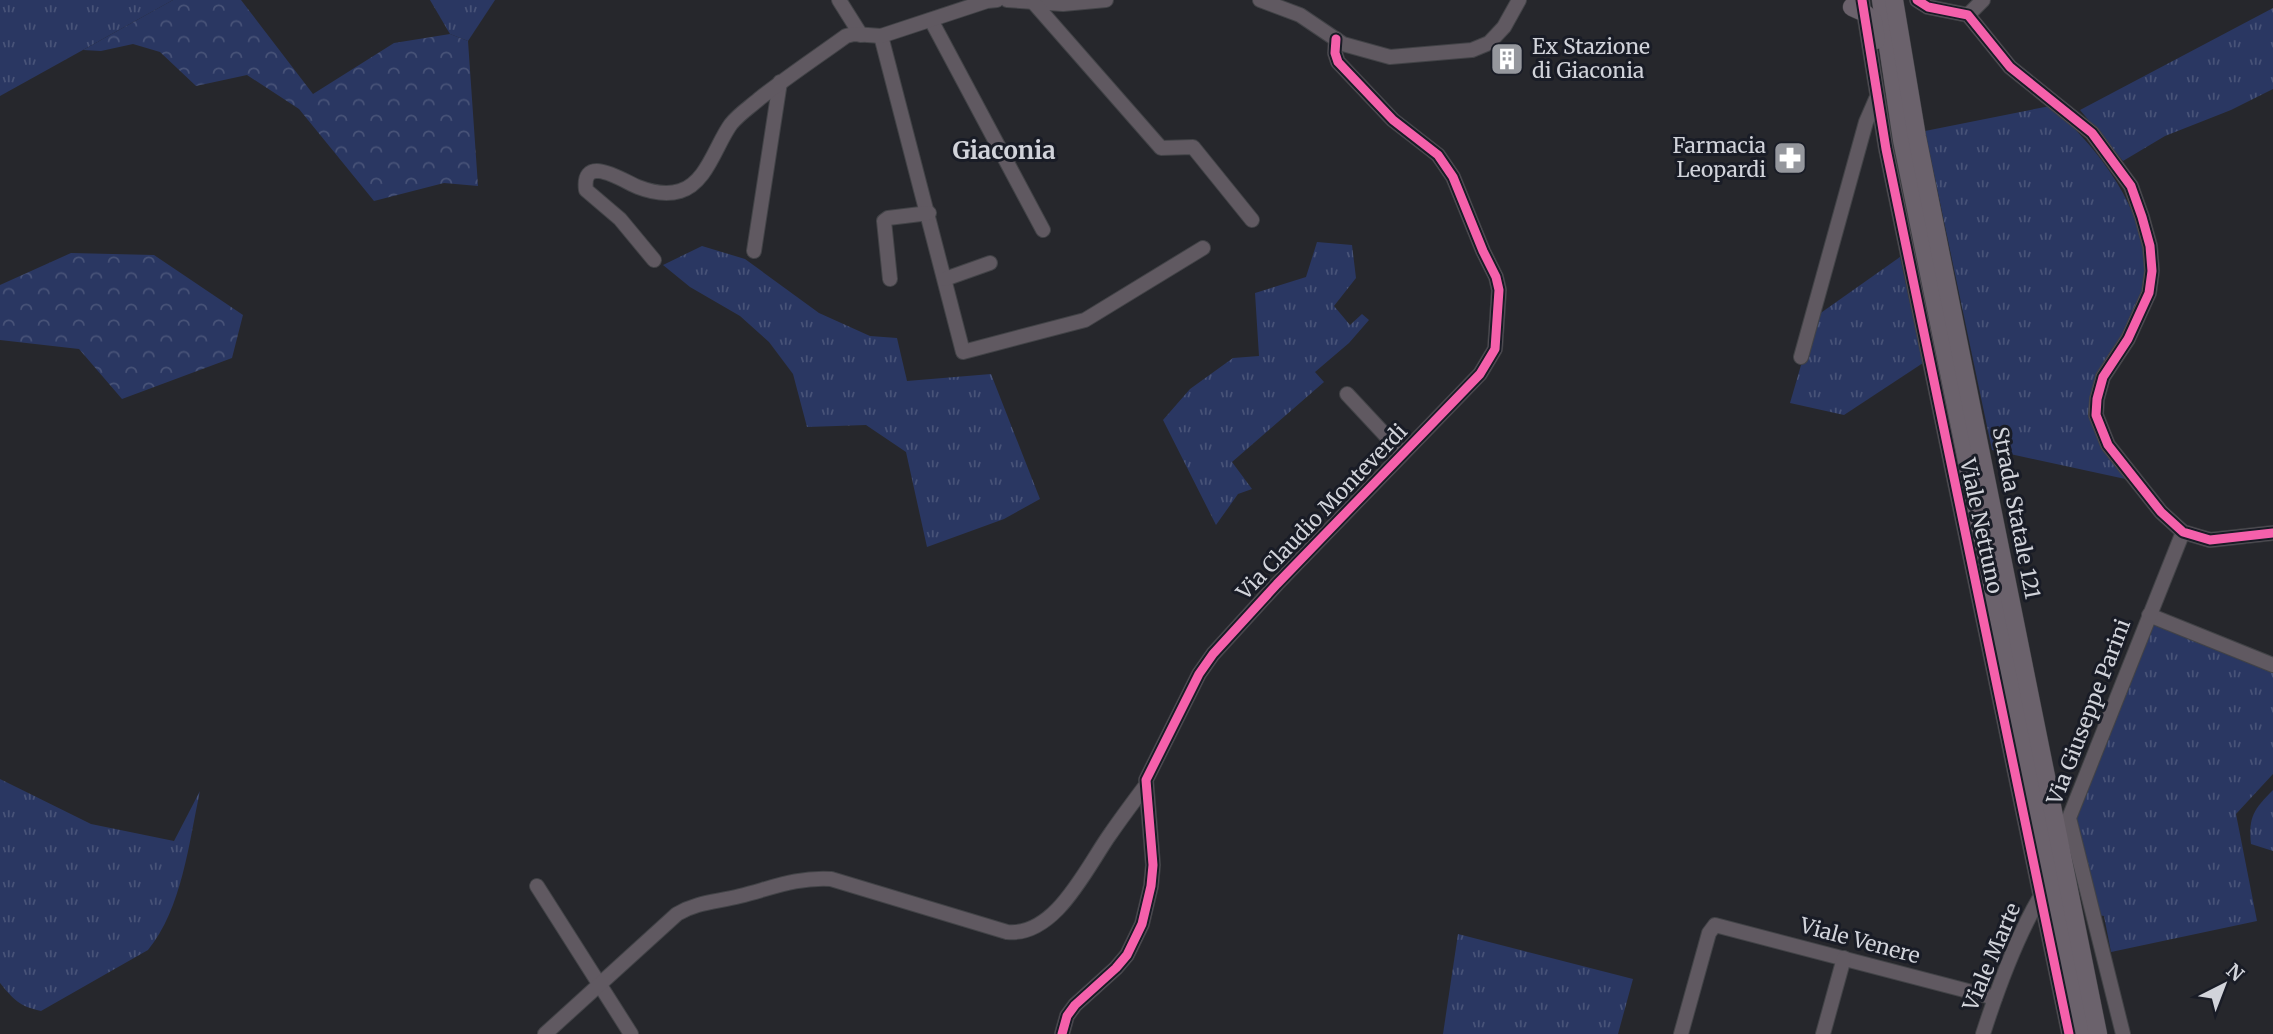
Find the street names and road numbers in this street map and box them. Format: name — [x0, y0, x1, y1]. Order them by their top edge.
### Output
street label: Via Claudio Monteverdi — [1230, 418, 1413, 606]
street label: Strada Statale 121 — [1987, 425, 2046, 601]
street label: Viale Nettuno — [1954, 455, 2009, 596]
street label: Via Giuseppe Parini — [2040, 615, 2136, 809]
street label: Viale Marte — [1956, 899, 2026, 1016]
street label: Viale Venere — [1796, 911, 1923, 969]

